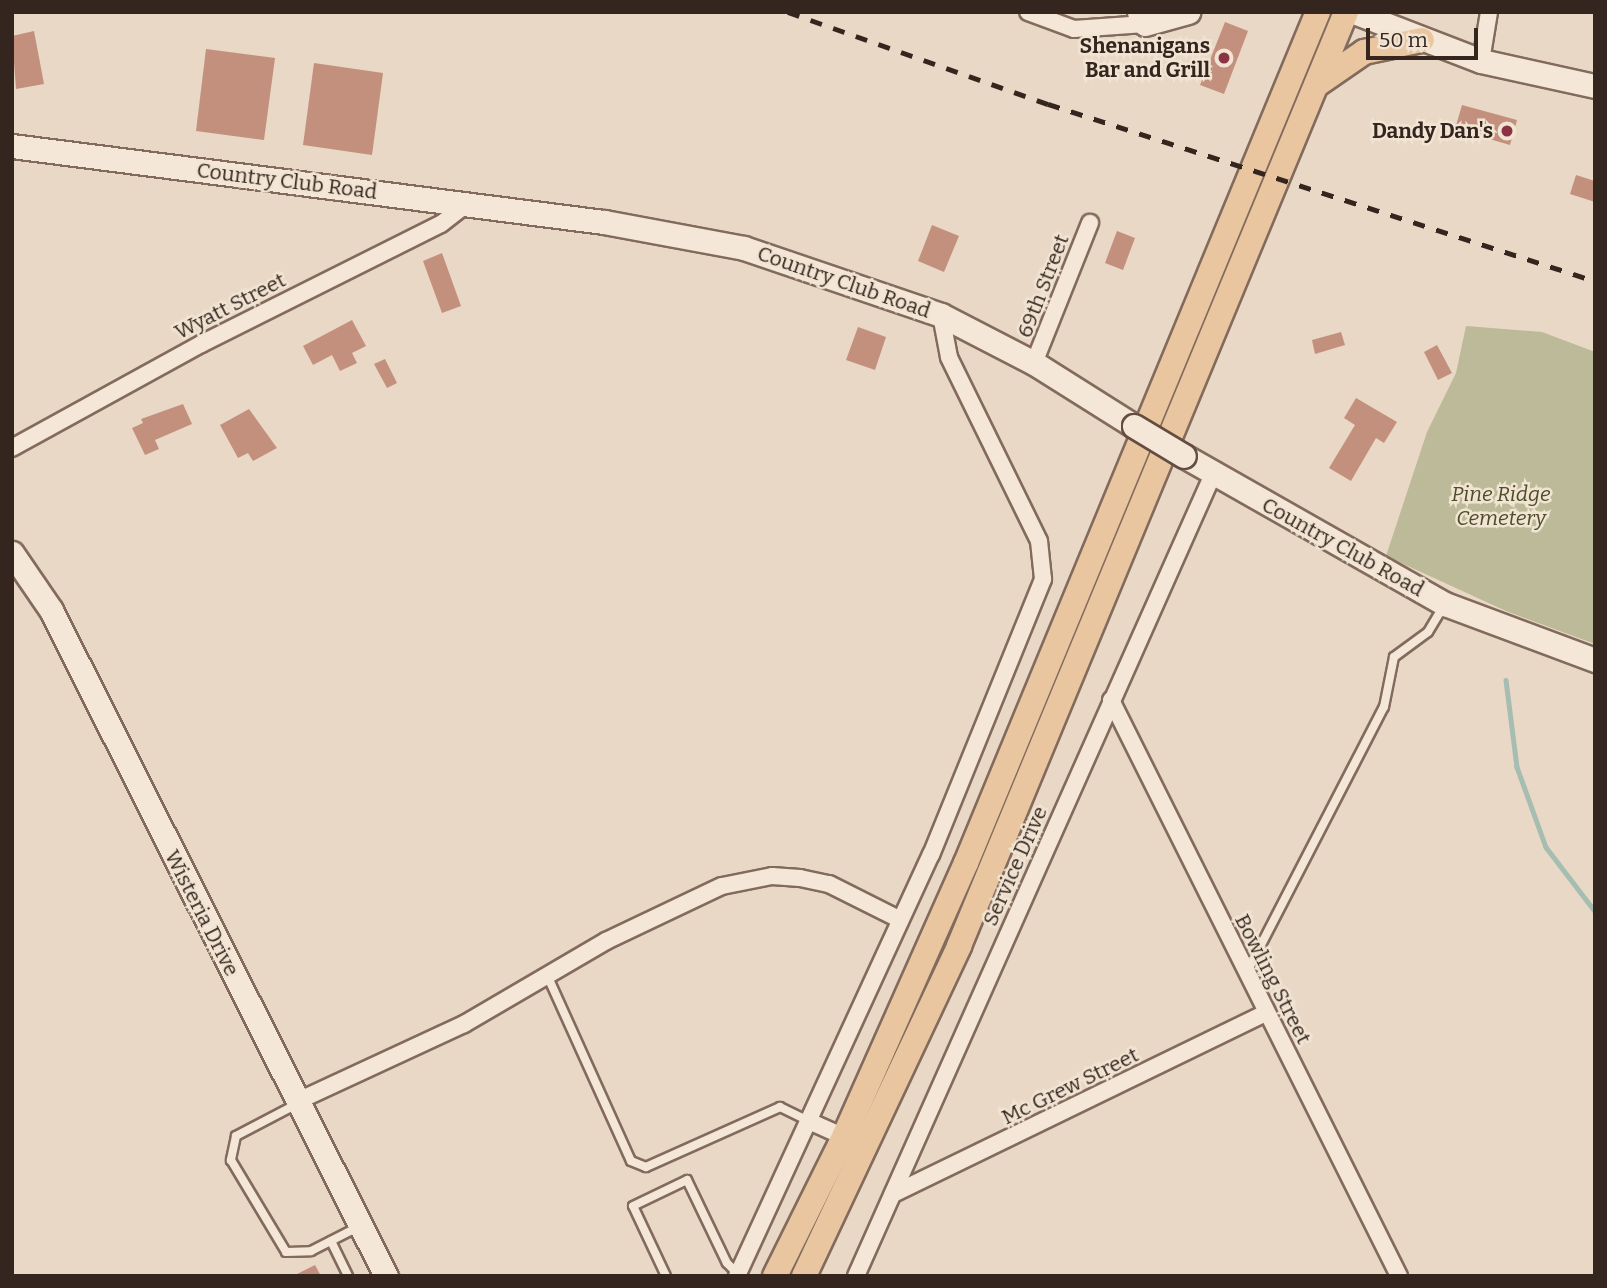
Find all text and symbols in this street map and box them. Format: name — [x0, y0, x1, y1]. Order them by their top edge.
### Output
scale bar — [1369, 14, 1481, 58]
text: 50 m — [1379, 27, 1428, 53]
place label: Shenanigans Bar and Grill — [1080, 33, 1210, 83]
marker: Shenanigans Bar and Grill — [1216, 50, 1232, 66]
place label: Dandy Dan's — [1372, 118, 1493, 144]
marker: Dandy Dan's — [1499, 123, 1515, 139]
street label: Country Club Road — [195, 157, 379, 205]
street label: 69th Street — [1012, 231, 1074, 341]
street label: Country Club Road — [754, 241, 934, 323]
street label: Wyatt Street — [170, 267, 290, 345]
park label: Pine Ridge Cemetery — [1451, 481, 1551, 531]
street label: Country Club Road — [1257, 492, 1429, 602]
street label: Service Drive — [977, 802, 1053, 930]
street label: Wisteria Drive — [159, 846, 245, 980]
street label: Bowling Street — [1229, 910, 1317, 1048]
street label: Mc Grew Street — [998, 1042, 1142, 1130]

